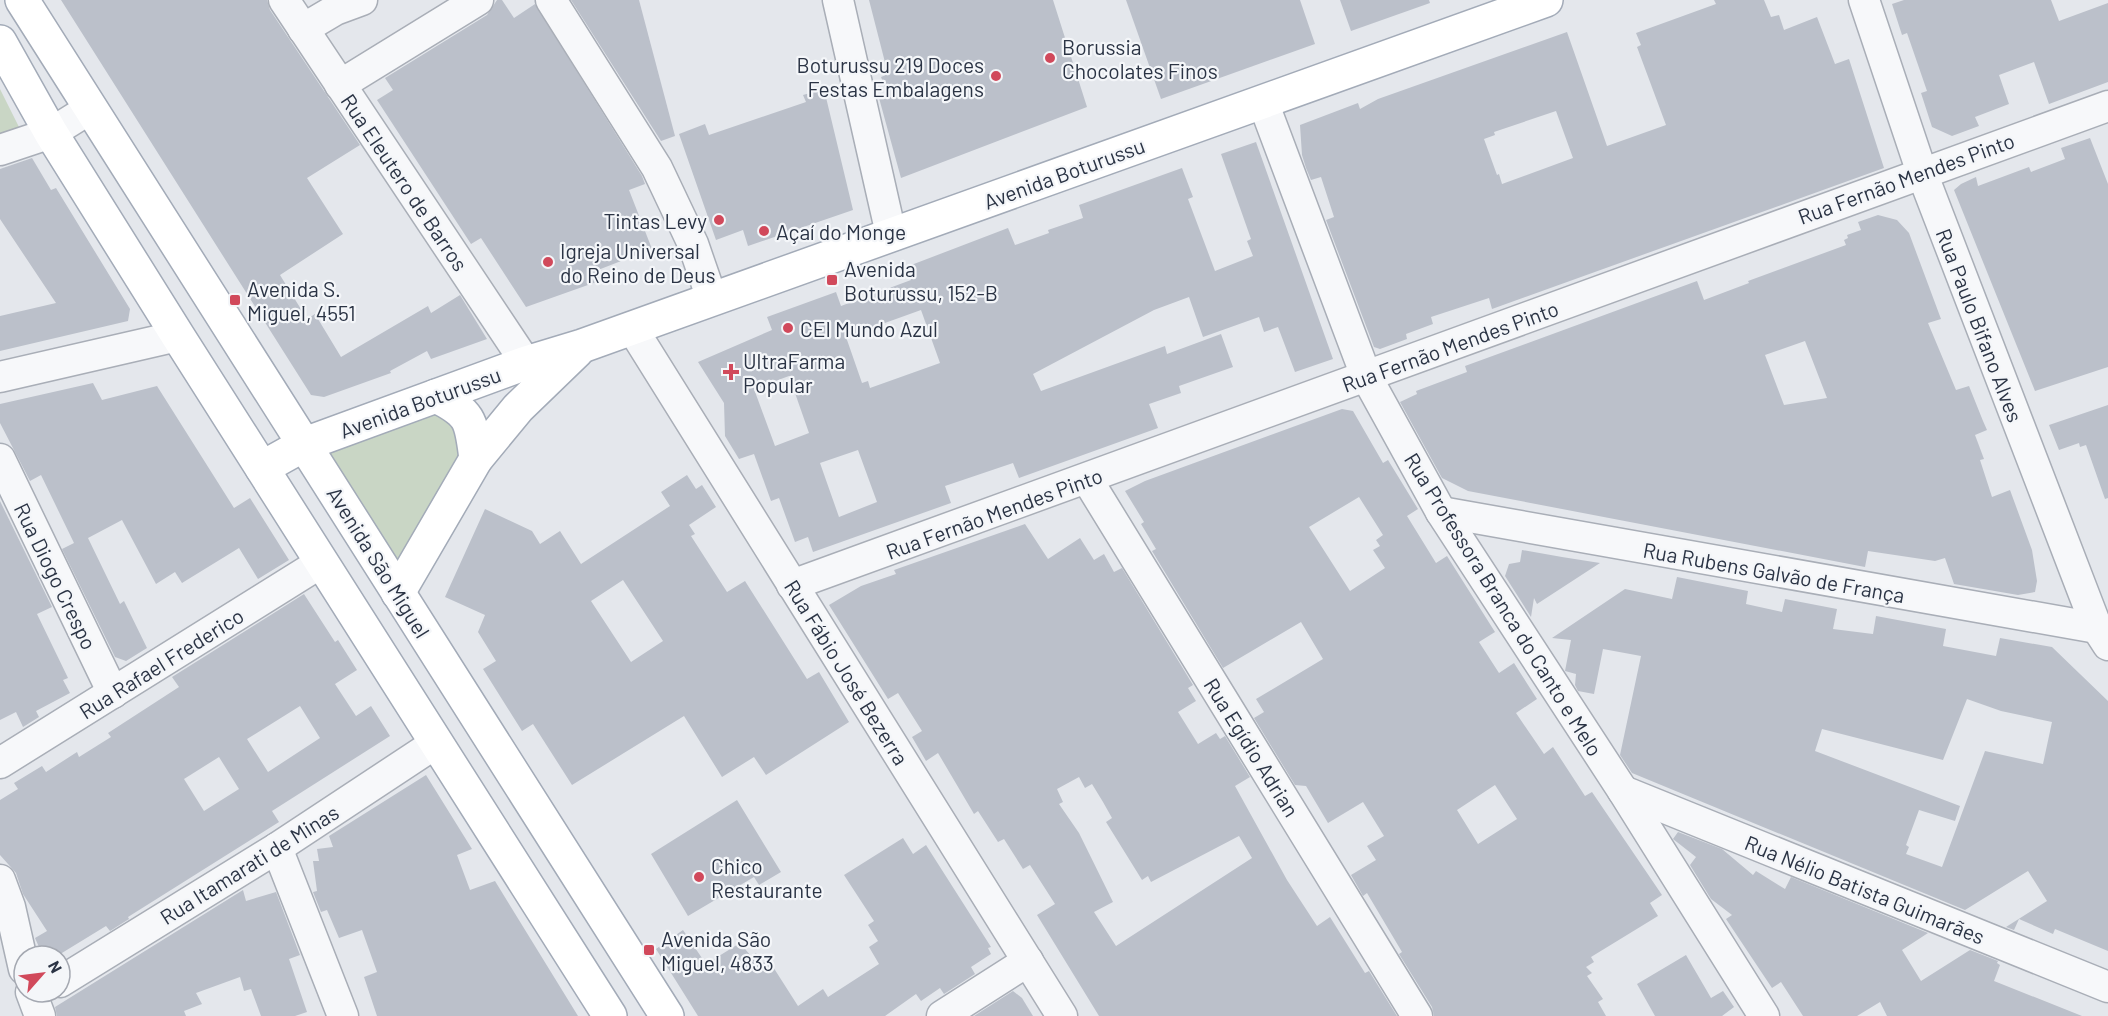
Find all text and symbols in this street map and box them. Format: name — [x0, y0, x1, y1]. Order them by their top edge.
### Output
place label: Borussia Chocolates Finos — [1062, 34, 1218, 83]
marker: Borussia Chocolates Finos — [1043, 51, 1057, 65]
place label: Boturussu 219 Doces Festas Embalagens — [797, 52, 984, 101]
marker: Boturussu 219 Doces Festas Embalagens — [989, 69, 1003, 83]
street label: Rua Eleutero de Barros — [336, 89, 474, 275]
street label: Rua Fernão Mendes Pinto — [1794, 127, 2018, 229]
street label: Avenida Boturussu — [980, 132, 1148, 214]
place label: Tintas Levy — [603, 208, 707, 233]
marker: Tintas Levy — [712, 213, 726, 227]
place label: Açaí do Monge — [776, 219, 906, 244]
marker: Açaí do Monge — [757, 224, 771, 238]
street label: Rua Paulo Bifano Alves — [1932, 225, 2028, 425]
place label: Igreja Universal do Reino de Deus — [560, 238, 716, 287]
marker: Igreja Universal do Reino de Deus — [541, 255, 555, 269]
place label: Avenida Boturussu, 152-B — [844, 256, 998, 305]
marker: Avenida Boturussu, 152-B — [825, 273, 839, 287]
place label: Avenida S. Miguel, 4551 — [247, 276, 356, 325]
marker: Avenida S. Miguel, 4551 — [228, 293, 242, 307]
street label: Rua Fernão Mendes Pinto — [1338, 295, 1562, 397]
place label: CEI Mundo Azul — [800, 316, 938, 341]
marker: CEI Mundo Azul — [781, 321, 795, 335]
place label: UltraFarma Popular — [743, 348, 845, 397]
street label: Avenida Boturussu — [336, 361, 504, 443]
marker: UltraFarma Popular — [724, 365, 738, 379]
street label: Rua Professora Branca do Canto e Melo — [1400, 448, 1608, 760]
street label: Rua Fernão Mendes Pinto — [882, 462, 1106, 564]
street label: Avenida São Miguel — [322, 482, 436, 642]
street label: Rua Diogo Crespo — [10, 499, 102, 653]
street label: Rua Rubens Galvão de França — [1641, 537, 1907, 607]
street label: Rua Fábio José Bezerra — [780, 575, 914, 769]
street label: Rua Rafael Frederico — [74, 602, 248, 724]
street label: Rua Egídio Adrian — [1199, 673, 1305, 821]
street label: Rua Itamarati de Minas — [155, 799, 343, 929]
street label: Rua Nélio Batista Guimarães — [1741, 829, 1989, 949]
place label: Chico Restaurante — [711, 853, 823, 902]
marker: Chico Restaurante — [692, 870, 706, 884]
place label: Avenida São Miguel, 4833 — [661, 926, 774, 975]
marker: Avenida São Miguel, 4833 — [642, 943, 656, 957]
north arrow — [12, 944, 72, 1004]
text: N — [45, 958, 67, 976]

